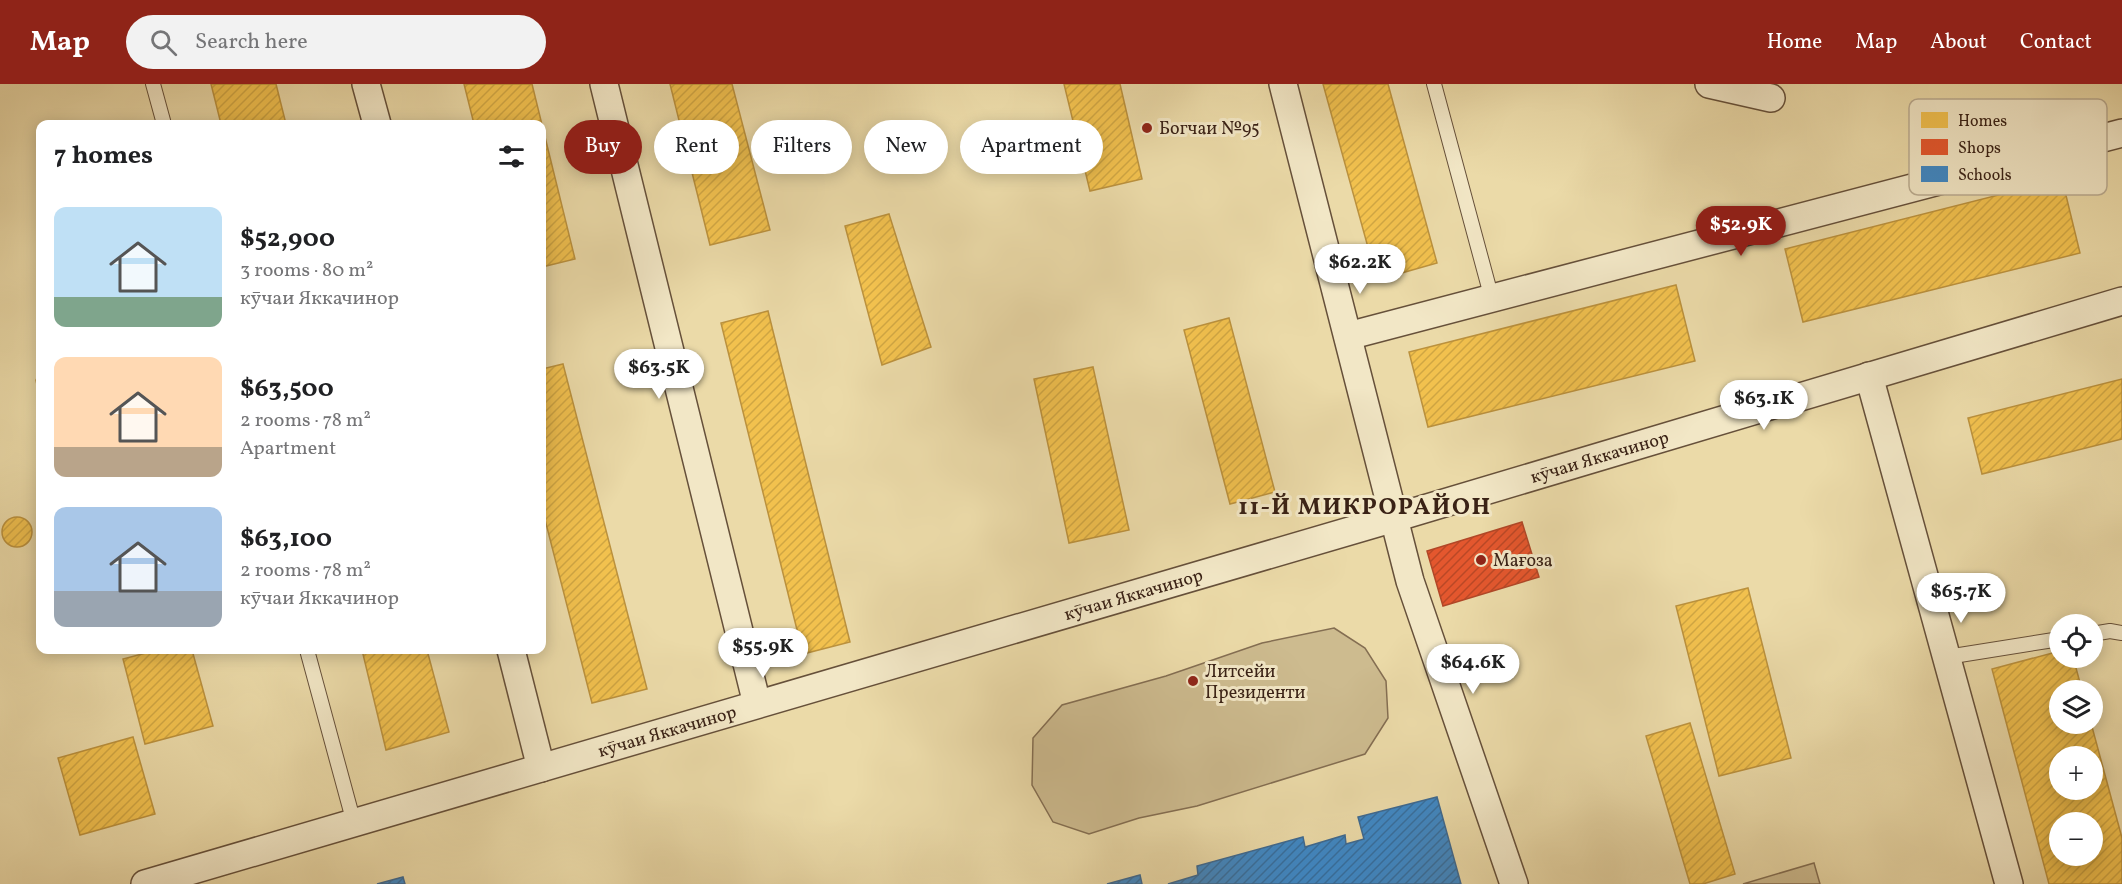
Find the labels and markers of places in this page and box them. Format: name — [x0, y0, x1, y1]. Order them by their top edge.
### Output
place label: Богчаи №95 — [1159, 117, 1260, 142]
marker: Богчаи №95 — [1140, 121, 1154, 135]
pin: $52.9K — [1692, 206, 1790, 257]
pin: $62.2K — [1311, 244, 1409, 295]
pin: $63.5K — [610, 349, 708, 400]
pin: $63.1K — [1715, 380, 1813, 431]
place label: Мағоза — [1493, 549, 1553, 574]
marker: Мағоза — [1474, 553, 1488, 567]
pin: $65.7K — [1912, 573, 2010, 624]
pin: $55.9K — [714, 628, 812, 679]
pin: $64.6K — [1424, 644, 1522, 695]
place label: Литсейи Президенти — [1205, 660, 1306, 706]
marker: Литсейи Президенти — [1186, 674, 1200, 688]

